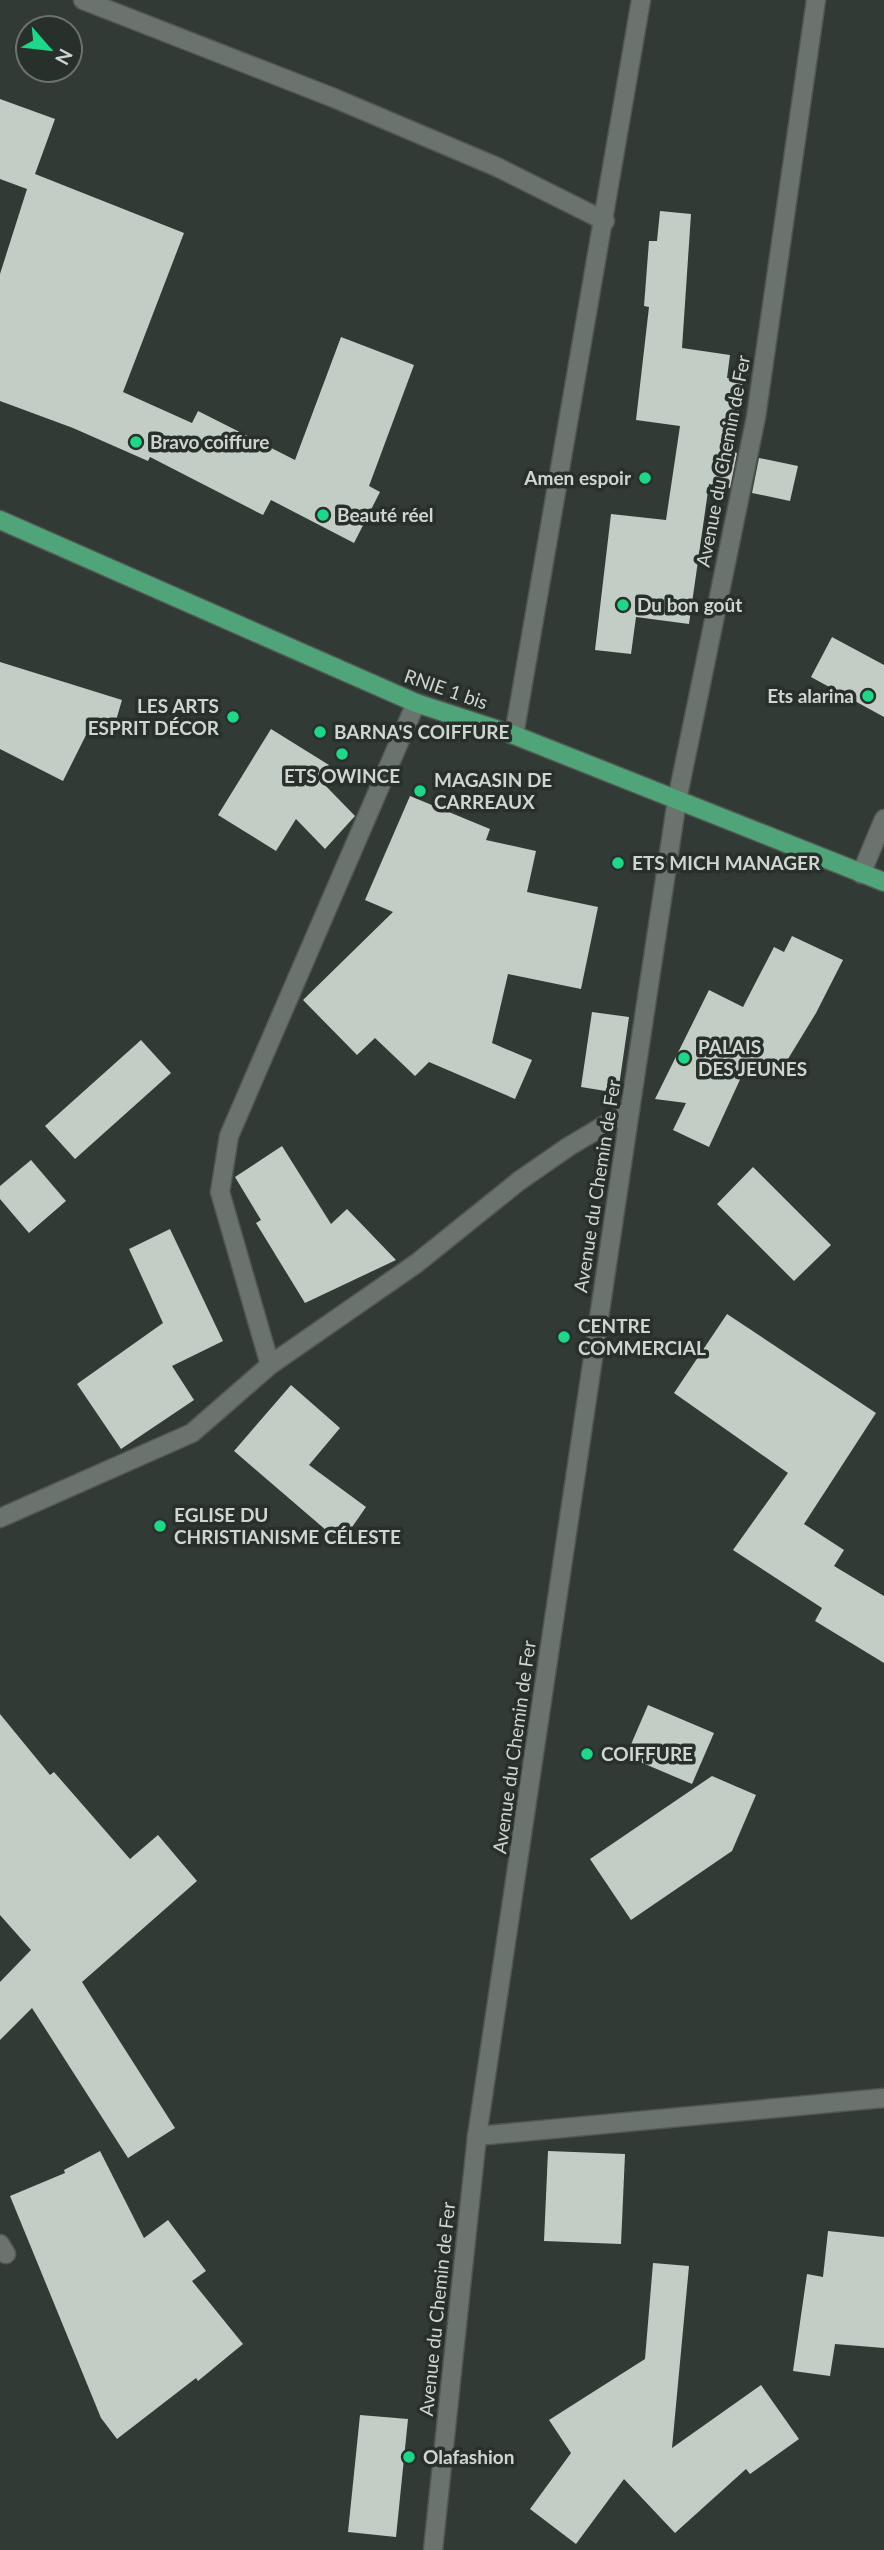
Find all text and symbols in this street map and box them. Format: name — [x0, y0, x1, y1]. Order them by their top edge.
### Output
north arrow — [14, 14, 84, 84]
text: N — [51, 45, 78, 69]
street label: Avenue du Chemin de Fer — [691, 353, 754, 569]
place label: Bravo coiffure — [150, 430, 269, 453]
marker: Bravo coiffure — [128, 434, 144, 450]
place label: Amen espoir — [523, 466, 632, 489]
marker: Amen espoir — [637, 470, 653, 486]
place label: Beauté réel — [337, 503, 433, 526]
marker: Beauté réel — [315, 507, 331, 523]
place label: Du bon goût — [637, 593, 742, 616]
marker: Du bon goût — [615, 597, 631, 613]
street label: RNIE 1 bis — [401, 664, 491, 714]
place label: Ets alarina — [767, 684, 854, 707]
marker: Ets alarina — [860, 688, 876, 704]
place label: LES ARTS ESPRIT DÉCOR — [88, 694, 220, 739]
marker: LES ARTS ESPRIT DÉCOR — [225, 709, 241, 725]
place label: BARNA'S COIFFURE — [334, 720, 510, 743]
marker: BARNA'S COIFFURE — [312, 724, 328, 740]
marker: ETS OWINCE — [334, 746, 350, 762]
place label: ETS OWINCE — [284, 764, 400, 787]
place label: MAGASIN DE CARREAUX — [434, 768, 552, 813]
marker: MAGASIN DE CARREAUX — [412, 783, 428, 799]
place label: ETS MICH MANAGER — [632, 851, 821, 874]
marker: ETS MICH MANAGER — [610, 855, 626, 871]
place label: PALAIS DES JEUNES — [698, 1035, 807, 1080]
marker: PALAIS DES JEUNES — [676, 1050, 692, 1066]
street label: Avenue du Chemin de Fer — [568, 1078, 625, 1294]
place label: CENTRE COMMERCIAL — [578, 1314, 706, 1359]
marker: CENTRE COMMERCIAL — [556, 1329, 572, 1345]
place label: EGLISE DU CHRISTIANISME CÉLESTE — [174, 1503, 401, 1548]
marker: EGLISE DU CHRISTIANISME CÉLESTE — [152, 1518, 168, 1534]
street label: Avenue du Chemin de Fer — [487, 1639, 540, 1855]
place label: COIFFURE — [601, 1742, 693, 1765]
marker: COIFFURE — [579, 1746, 595, 1762]
street label: Avenue du Chemin de Fer — [414, 2201, 459, 2417]
place label: Olafashion — [423, 2445, 514, 2468]
marker: Olafashion — [401, 2449, 417, 2465]

